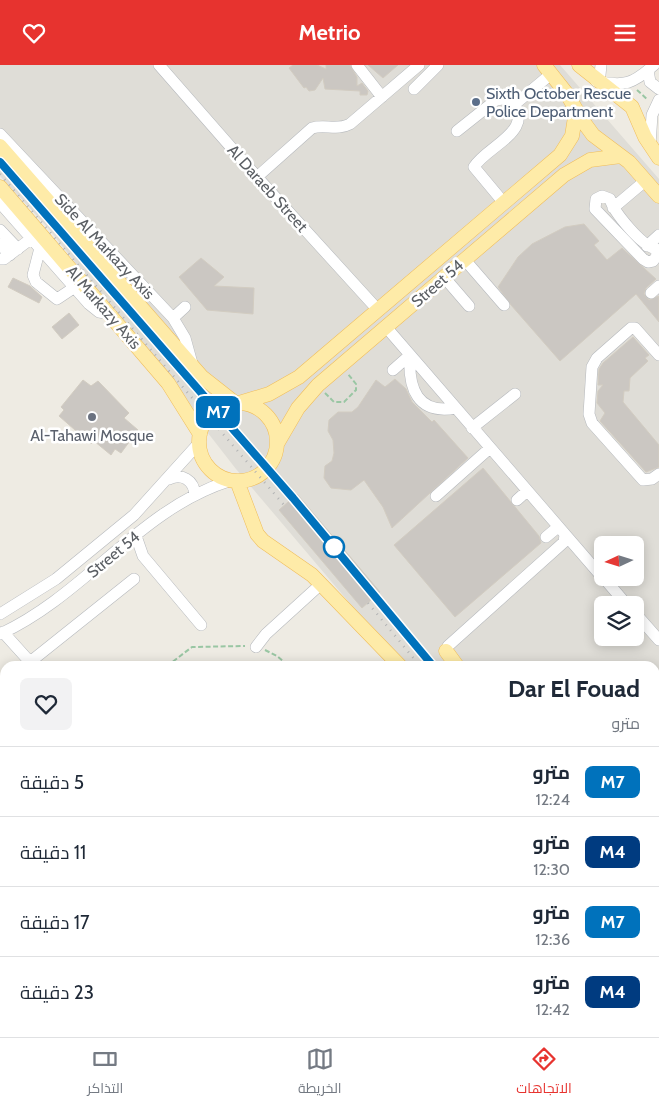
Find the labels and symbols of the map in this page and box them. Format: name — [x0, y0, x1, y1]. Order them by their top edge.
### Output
place label: Sixth October Rescue Police Department — [486, 84, 631, 121]
marker: Sixth October Rescue Police Department — [470, 96, 482, 108]
street label: Al Daraeb Street — [224, 141, 312, 236]
street label: Side Al Markazy Axis — [51, 190, 159, 303]
street label: Street 54 — [407, 256, 467, 311]
street label: Al Markazy Axis — [62, 262, 145, 353]
line badge: M7 — [196, 396, 240, 428]
marker: Al-Tahawi Mosque — [86, 411, 98, 423]
place label: Al-Tahawi Mosque — [30, 426, 154, 445]
street label: Street 54 — [83, 527, 143, 582]
unlabelled marker — [323, 536, 345, 558]
north arrow — [594, 536, 644, 586]

